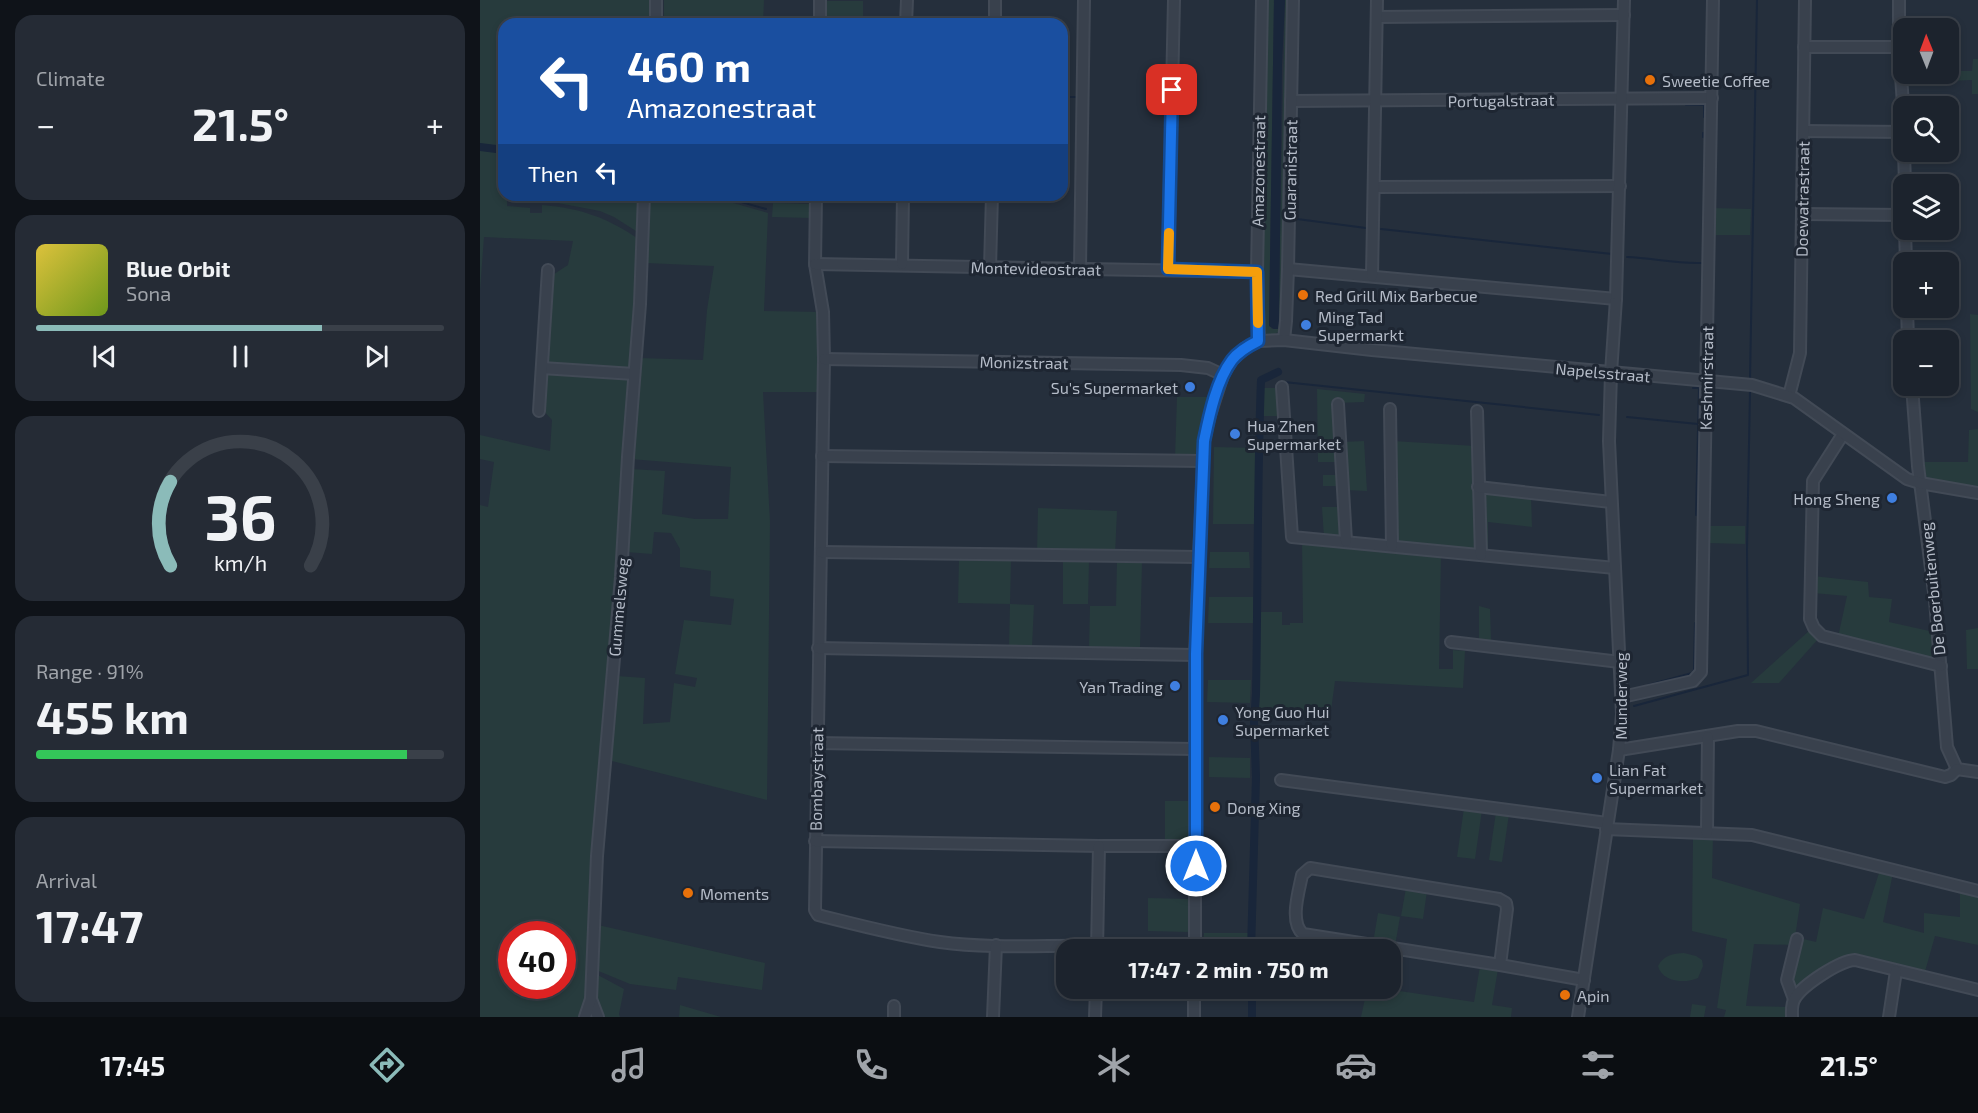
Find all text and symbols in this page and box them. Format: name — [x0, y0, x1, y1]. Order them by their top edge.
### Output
north arrow — [1893, 18, 1959, 84]
map controls — [1893, 18, 1959, 396]
text: 460 m — [627, 40, 751, 90]
icon: left — [528, 42, 606, 120]
pin — [1146, 64, 1197, 115]
text: Climate — [36, 66, 105, 90]
place label: Sweetie Coffee — [1662, 71, 1770, 90]
icon: arrive — [1155, 73, 1188, 106]
marker: Sweetie Coffee — [1643, 73, 1657, 87]
street label: Portugalstraat — [1447, 90, 1555, 110]
text: Amazonestraat — [627, 91, 816, 123]
text: 21.5° — [192, 96, 289, 150]
button: search — [1893, 96, 1959, 162]
text: − — [36, 104, 55, 144]
text: + — [426, 104, 444, 144]
street label: Amazonestraat — [1248, 115, 1268, 227]
street label: Guaranistraat — [1280, 119, 1300, 221]
street label: Doewatrastraat — [1791, 141, 1813, 257]
icon: left — [590, 156, 623, 189]
text: Then — [528, 160, 578, 186]
button: layers — [1893, 174, 1959, 240]
button: + — [1893, 252, 1959, 318]
text: Blue Orbit — [126, 255, 230, 281]
street label: Montevideostraat — [971, 257, 1101, 279]
text: Sona — [126, 281, 171, 305]
place label: Red Grill Mix Barbecue — [1315, 286, 1478, 305]
marker: Red Grill Mix Barbecue — [1296, 288, 1310, 302]
place label: Ming Tad Supermarkt — [1318, 307, 1404, 344]
marker: Ming Tad Supermarkt — [1299, 318, 1313, 332]
street label: Kashmirstraat — [1696, 326, 1716, 430]
button: − — [1893, 330, 1959, 396]
icon: previous — [88, 340, 121, 373]
icon: pause — [224, 340, 257, 373]
icon: next — [360, 340, 393, 373]
street label: Monizstraat — [979, 352, 1069, 372]
street label: Napelsstraat — [1555, 358, 1651, 386]
place label: Su's Supermarket — [1051, 378, 1178, 397]
marker: Su's Supermarket — [1183, 380, 1197, 394]
place label: Hua Zhen Supermarket — [1247, 416, 1341, 453]
marker: Hua Zhen Supermarket — [1228, 427, 1242, 441]
text: 36 — [204, 478, 276, 553]
place label: Hong Sheng — [1793, 489, 1880, 508]
marker: Hong Sheng — [1885, 491, 1899, 505]
street label: De Boerbuitenweg — [1916, 521, 1948, 656]
text: km/h — [213, 550, 267, 575]
street label: Gummelsweg — [604, 557, 632, 657]
street label: Munderweg — [1611, 652, 1630, 740]
text: Range · 91% — [36, 659, 144, 683]
place label: Yan Trading — [1079, 677, 1163, 696]
marker: Yan Trading — [1168, 679, 1182, 693]
text: 455 km — [36, 689, 189, 743]
place label: Yong Guo Hui Supermarket — [1235, 702, 1330, 739]
marker: Yong Guo Hui Supermarket — [1216, 713, 1230, 727]
street label: Bombaystraat — [806, 727, 826, 831]
place label: Lian Fat Supermarket — [1609, 760, 1703, 797]
marker: Lian Fat Supermarket — [1590, 771, 1604, 785]
place label: Dong Xing — [1227, 798, 1300, 817]
marker: Dong Xing — [1208, 800, 1222, 814]
position arrow — [1164, 834, 1228, 898]
text: Arrival — [36, 868, 97, 892]
place label: Moments — [700, 884, 769, 903]
marker: Moments — [681, 886, 695, 900]
text: 17:47 — [36, 898, 143, 952]
speed limit sign: 40 — [498, 921, 576, 999]
text: 17:47 · 2 min · 750 m — [1128, 956, 1329, 982]
place label: Apin — [1577, 986, 1610, 1005]
marker: Apin — [1558, 988, 1572, 1002]
icon: directions — [366, 1044, 408, 1086]
icon: music — [608, 1044, 650, 1086]
icon: phone — [850, 1044, 892, 1086]
icon: climate — [1093, 1044, 1135, 1086]
icon: car — [1335, 1044, 1377, 1086]
icon: filters — [1577, 1044, 1619, 1086]
text: 17:45 — [100, 1049, 165, 1081]
text: 21.5° — [1820, 1049, 1878, 1081]

